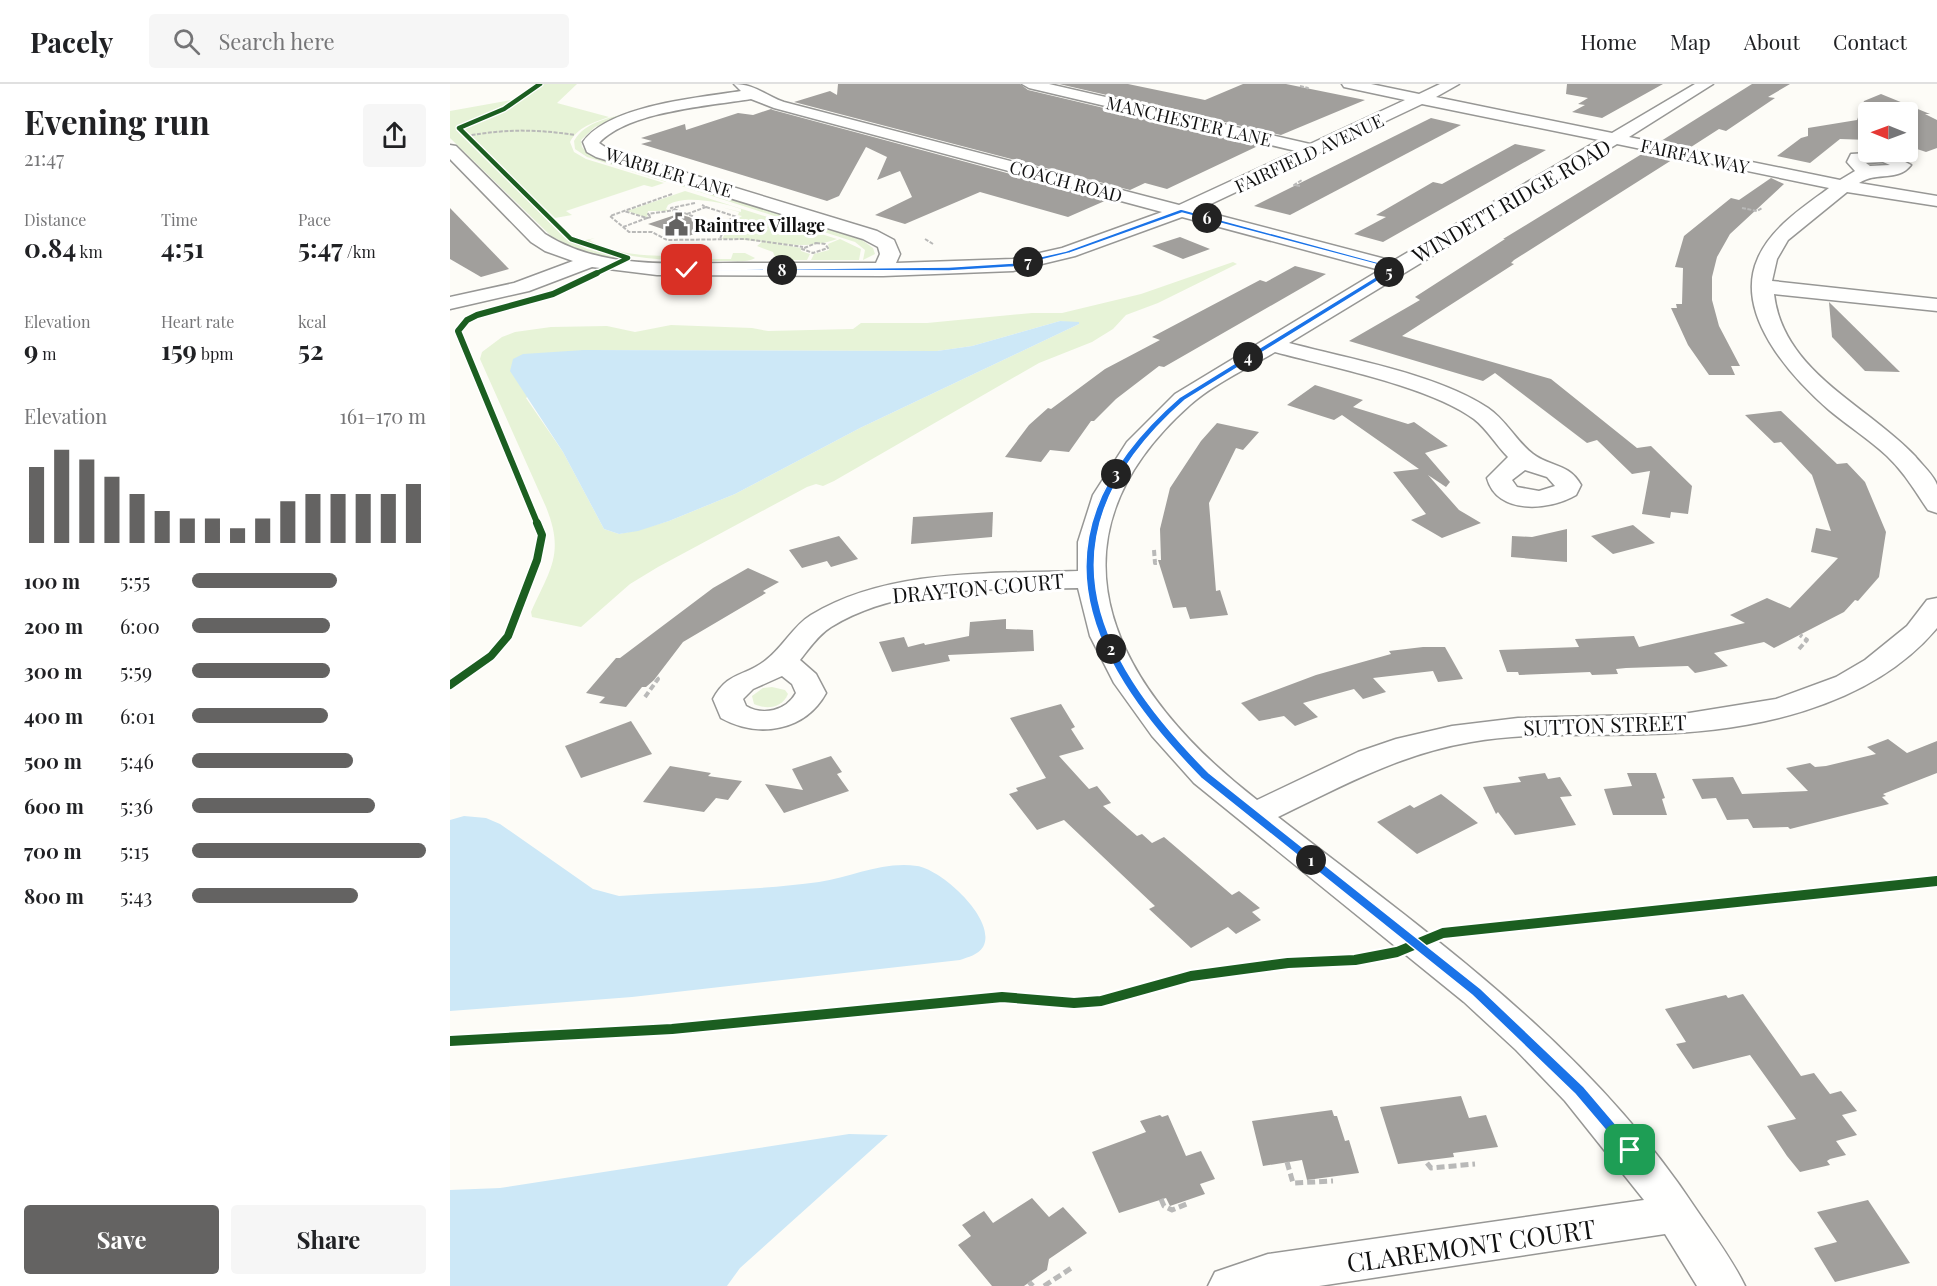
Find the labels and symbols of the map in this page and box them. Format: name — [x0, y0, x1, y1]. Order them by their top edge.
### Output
street label: MANCHESTER LANE — [1104, 90, 1274, 152]
north arrow — [1858, 102, 1918, 162]
street label: FAIRFIELD AVENUE — [1231, 108, 1387, 198]
street label: WINDETT RIDGE ROAD — [1406, 132, 1615, 269]
street label: FAIRFAX WAY — [1639, 133, 1752, 179]
street label: WARBLER LANE — [602, 141, 736, 203]
street label: COACH ROAD — [1007, 154, 1125, 208]
pin: 6 — [1192, 203, 1222, 233]
public building icon: Raintree Village — [663, 212, 689, 238]
place label: Raintree Village — [694, 213, 825, 237]
pin — [661, 244, 712, 295]
pin: 7 — [1013, 247, 1043, 277]
pin: 8 — [767, 255, 797, 285]
pin: 5 — [1374, 257, 1404, 287]
pin: 4 — [1233, 342, 1263, 372]
pin: 3 — [1101, 459, 1131, 489]
street label: DRAYTON COURT — [891, 566, 1065, 608]
pin: 2 — [1096, 634, 1126, 664]
street label: SUTTON STREET — [1523, 707, 1687, 741]
pin: 1 — [1296, 845, 1326, 875]
pin — [1604, 1124, 1655, 1175]
street label: CLAREMONT COURT — [1344, 1210, 1598, 1280]

